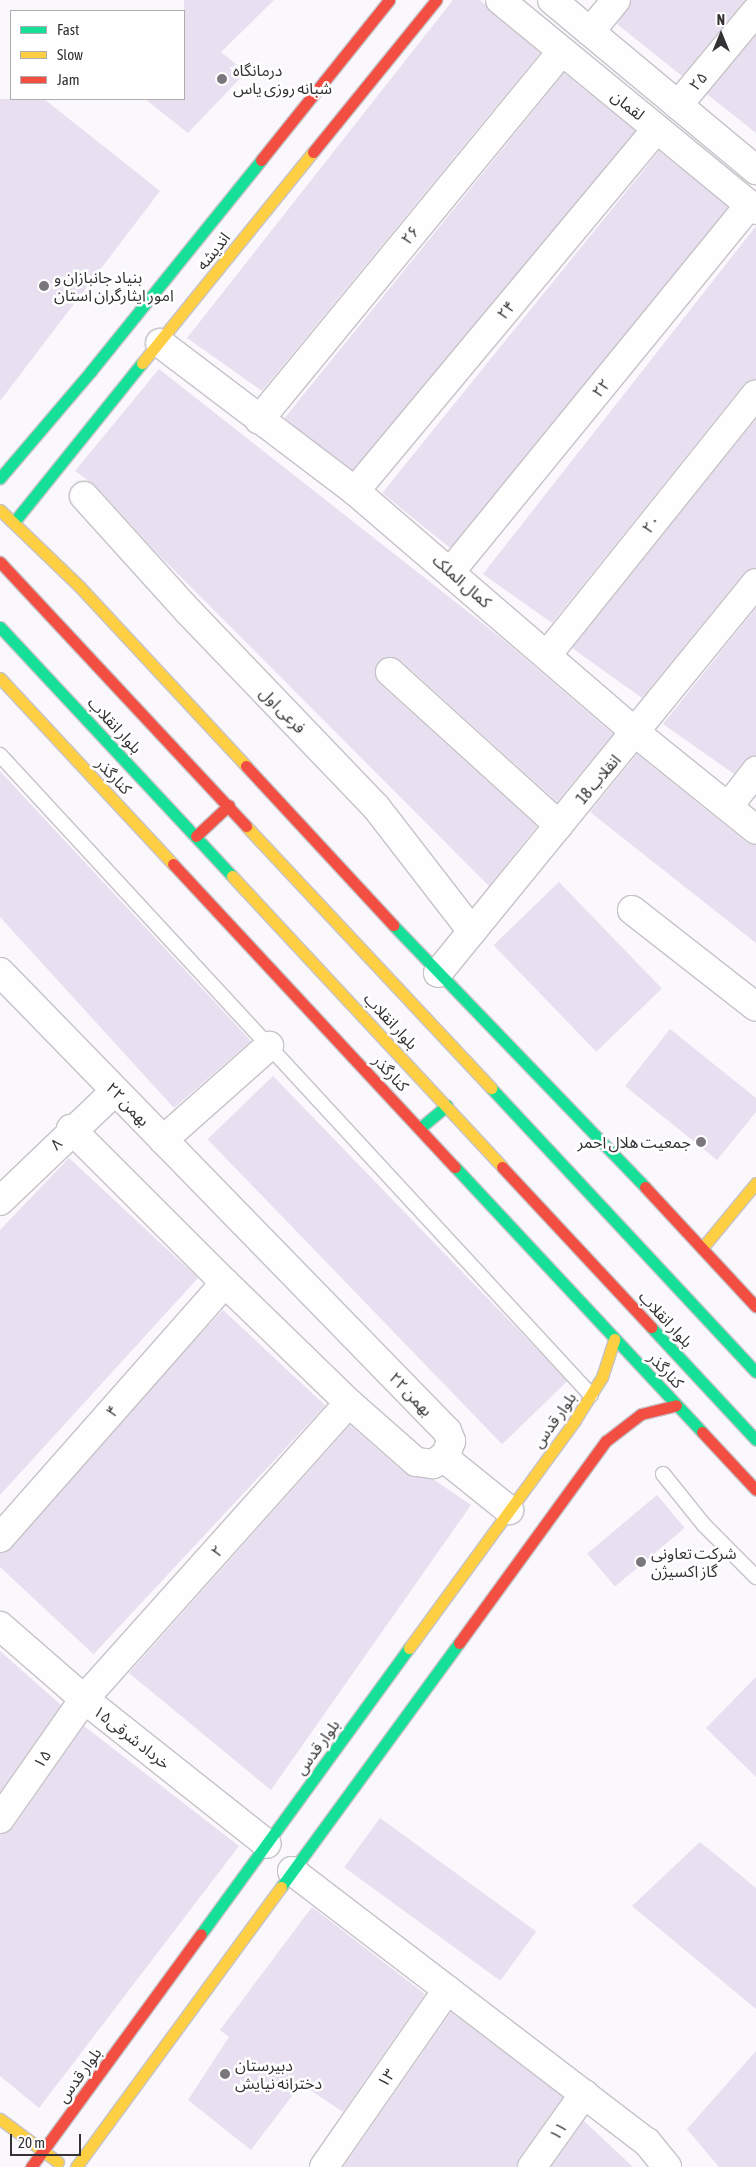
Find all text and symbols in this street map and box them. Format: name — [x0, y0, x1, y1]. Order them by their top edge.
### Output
legend — [10, 10, 185, 100]
north arrow — [696, 10, 746, 60]
text: N — [717, 12, 725, 28]
text: Fast — [57, 21, 79, 38]
text: Slow — [57, 46, 83, 63]
place label: درمانگاه شبانه روزی یاس — [233, 60, 332, 98]
street label: ۲۵ — [685, 68, 711, 94]
text: Jam — [57, 71, 80, 88]
marker: درمانگاه شبانه روزی یاس — [215, 72, 229, 86]
street label: لقمان — [608, 86, 648, 124]
street label: ۲۶ — [397, 222, 423, 248]
street label: اندیشه — [192, 228, 234, 274]
place label: بنیاد جانبازان و امور ایثارگران استان — [54, 267, 174, 305]
marker: بنیاد جانبازان و امور ایثارگران استان — [38, 280, 50, 292]
street label: ۲۴ — [493, 297, 519, 323]
street label: ۲۲ — [588, 375, 614, 401]
street label: ۲۰ — [638, 511, 664, 537]
street label: کمال الملک — [429, 550, 495, 612]
street label: فرعی اول — [256, 683, 310, 737]
street label: بلوار انقلاب — [84, 693, 146, 757]
street label: انقلاب 18 — [572, 750, 624, 808]
street label: کنارگذر — [92, 754, 136, 798]
street label: بلوار انقلاب — [360, 989, 422, 1053]
street label: کنارگذر — [369, 1051, 413, 1095]
street label: ۲۲ بهمن — [102, 1078, 154, 1130]
place label: جمعیت هلال احمر — [577, 1132, 691, 1152]
street label: ۸ — [46, 1134, 66, 1154]
marker: جمعیت هلال احمر — [695, 1136, 707, 1148]
street label: بلوار انقلاب — [635, 1287, 697, 1351]
street label: کنارگذر — [644, 1348, 688, 1392]
street label: ۲۲ بهمن — [385, 1368, 437, 1420]
street label: بلوار قدس — [528, 1388, 580, 1452]
street label: ۴ — [102, 1401, 122, 1421]
street label: ۲ — [207, 1541, 227, 1561]
place label: شرکت تعاونی گاز اکسیژن — [651, 1543, 737, 1581]
marker: شرکت تعاونی گاز اکسیژن — [635, 1556, 647, 1568]
street label: ۱۵خرداد شرقی — [90, 1701, 174, 1773]
street label: بلوار قدس — [291, 1716, 343, 1778]
street label: ۱۵ — [29, 1746, 55, 1772]
street label: بلوار قدس — [53, 2044, 105, 2106]
place label: دبیرستان دخترانه نیایش — [235, 2055, 322, 2093]
street label: ۱۳ — [373, 2065, 399, 2091]
marker: دبیرستان دخترانه نیایش — [219, 2068, 231, 2080]
street label: ۱۱ — [545, 2118, 571, 2144]
scale bar — [12, 2124, 84, 2156]
text: 20 m — [18, 2134, 45, 2151]

